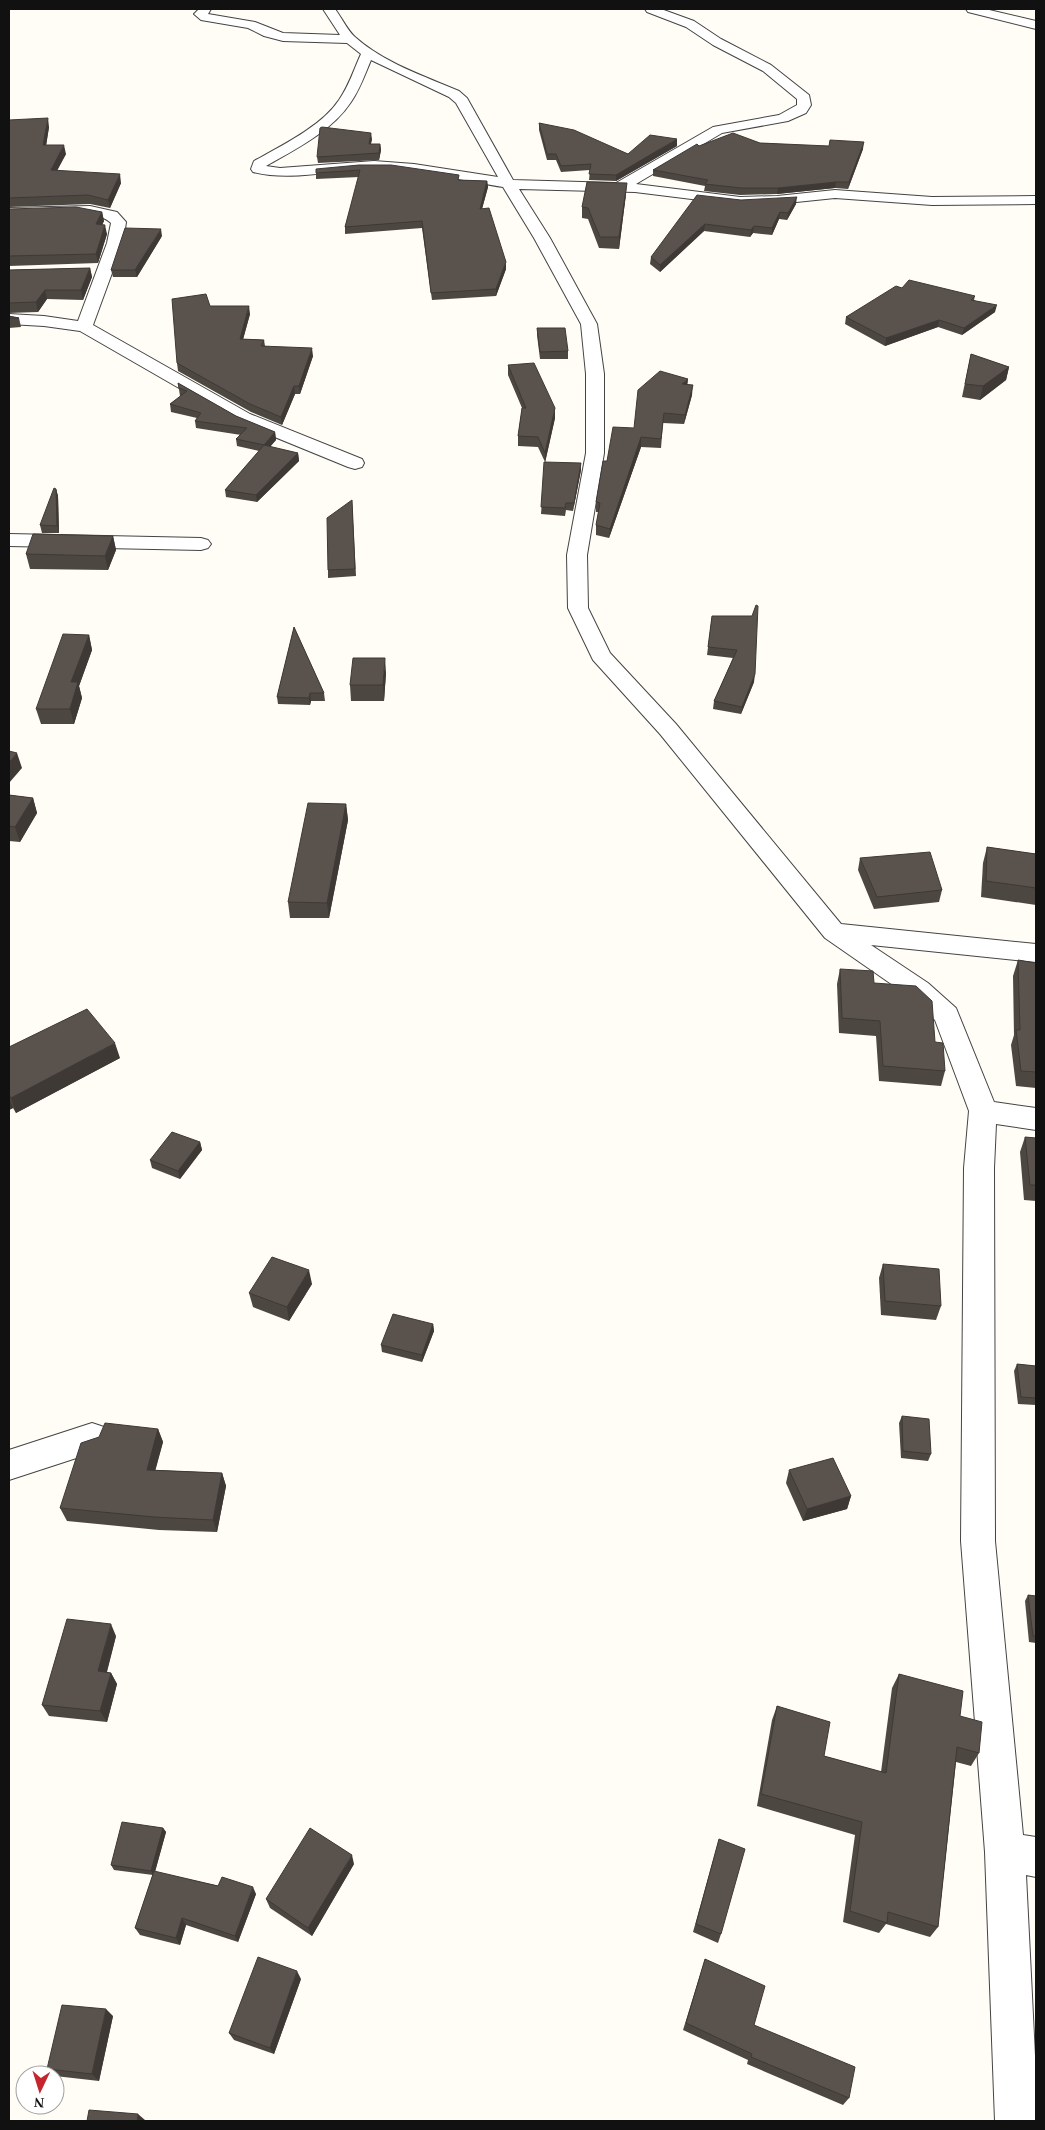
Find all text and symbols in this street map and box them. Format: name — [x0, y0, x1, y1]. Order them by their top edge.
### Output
north arrow — [15, 2065, 65, 2115]
text: N — [34, 2095, 45, 2110]

